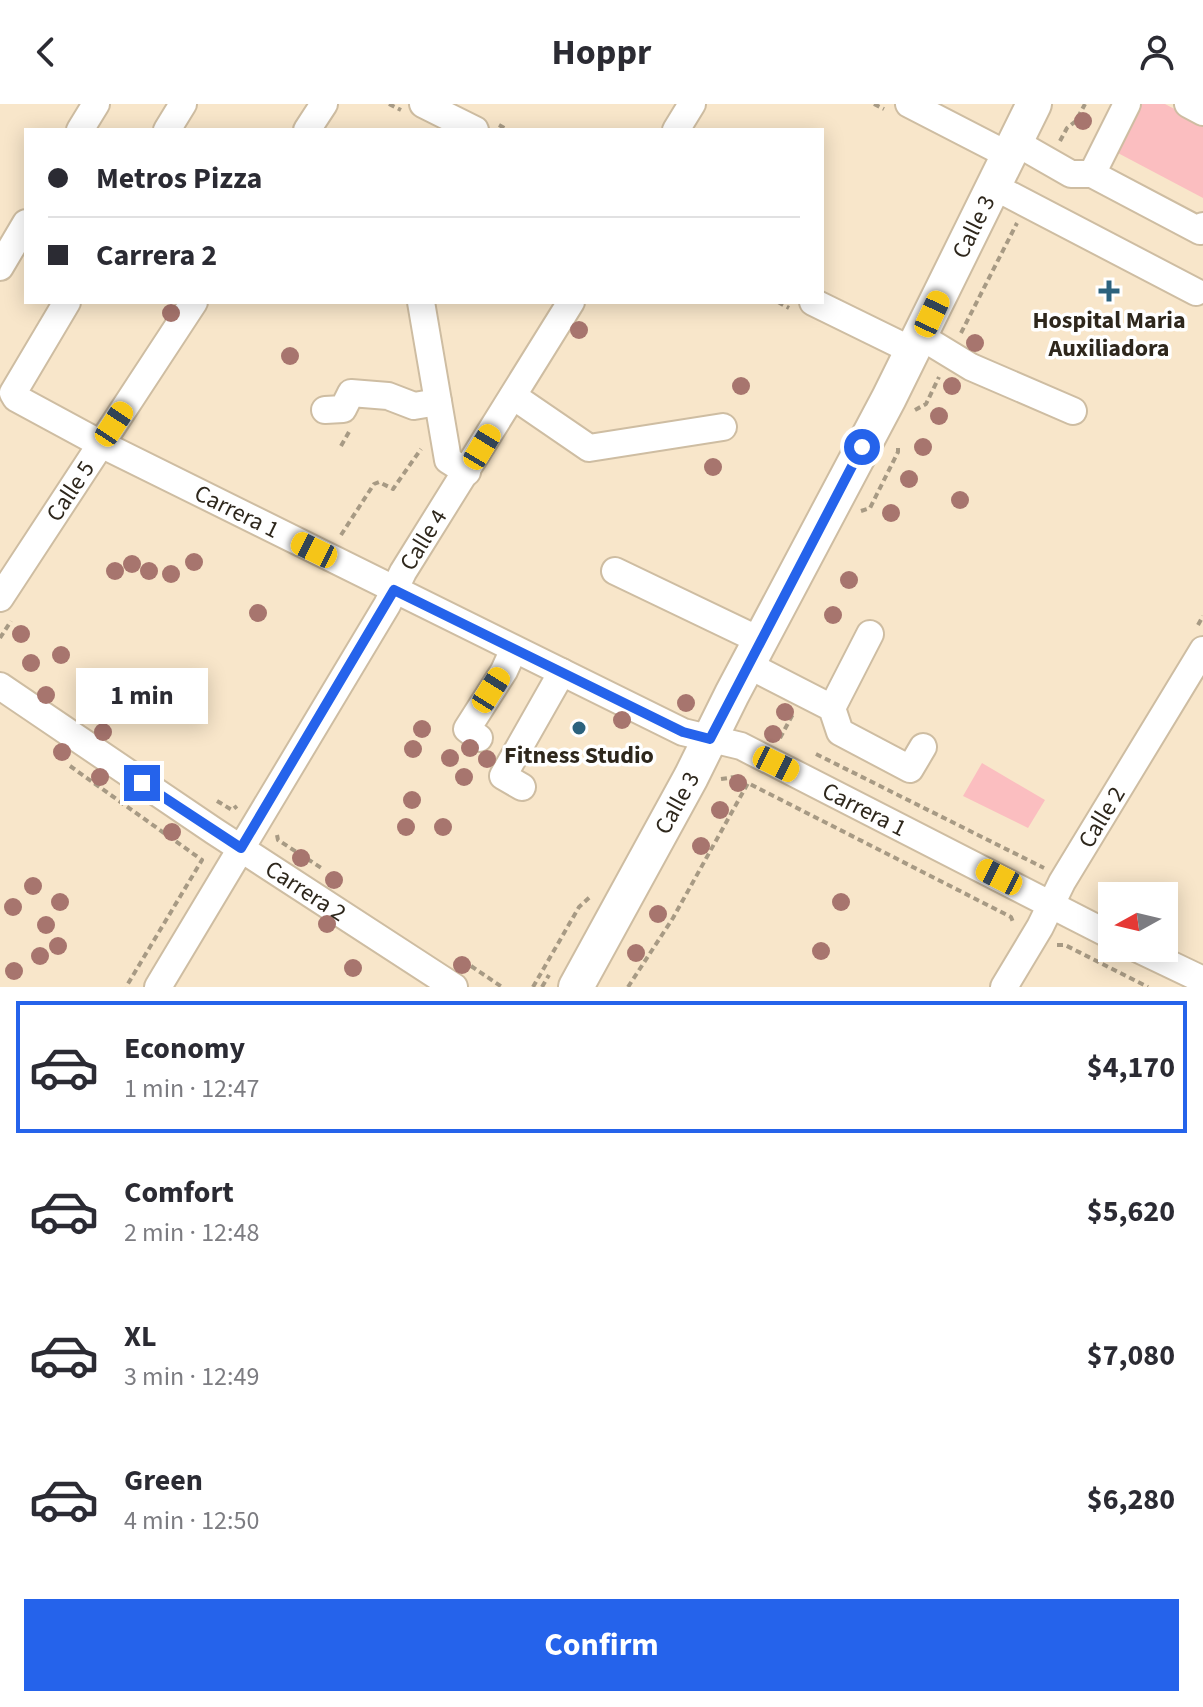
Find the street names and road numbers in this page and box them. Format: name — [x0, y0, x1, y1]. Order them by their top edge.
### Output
street label: Calle 3 — [943, 189, 1004, 264]
street label: Calle 5 — [37, 453, 103, 528]
street label: Carrera 1 — [189, 475, 285, 547]
street label: Calle 4 — [391, 502, 456, 577]
street label: Calle 3 — [645, 765, 708, 840]
street label: Carrera 1 — [816, 773, 913, 845]
street label: Calle 2 — [1069, 780, 1134, 855]
street label: Carrera 2 — [258, 851, 353, 930]

